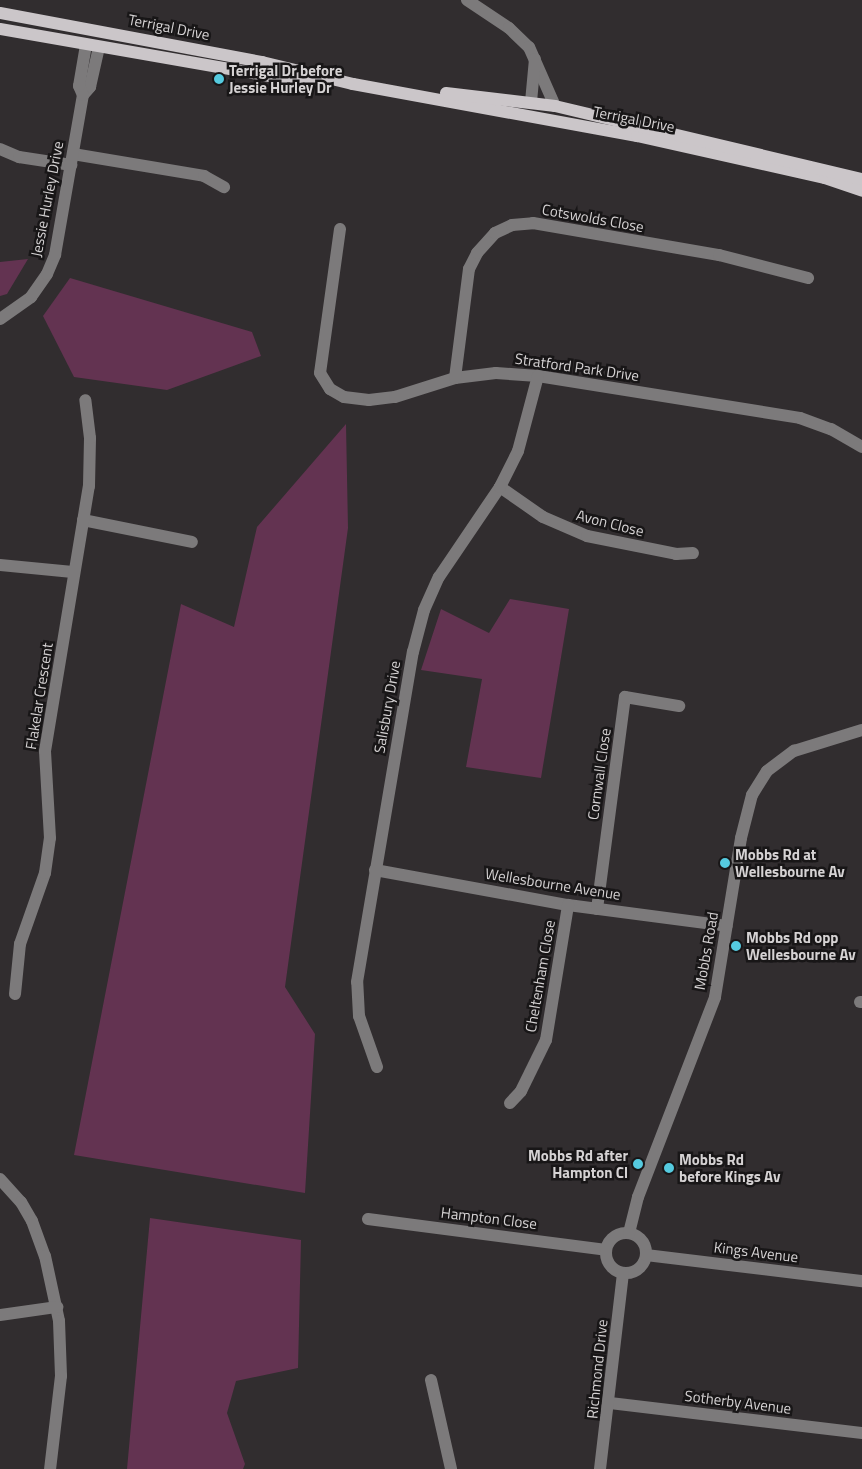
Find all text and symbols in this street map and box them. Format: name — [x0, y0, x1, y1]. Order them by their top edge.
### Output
street label: Terrigal Drive — [127, 10, 211, 44]
place label: Terrigal Dr before Jessie Hurley Dr — [229, 61, 342, 96]
marker: Terrigal Dr before Jessie Hurley Dr — [213, 73, 225, 85]
street label: Terrigal Drive — [592, 102, 676, 136]
street label: Jessie Hurley Drive — [27, 140, 67, 258]
street label: Cotswolds Close — [541, 200, 645, 236]
street label: Stratford Park Drive — [514, 349, 640, 385]
street label: Avon Close — [574, 506, 646, 540]
street label: Flakelar Crescent — [22, 641, 56, 751]
street label: Salisbury Drive — [370, 659, 404, 755]
street label: Cornwall Close — [584, 727, 614, 821]
place label: Mobbs Rd at Wellesbourne Av — [735, 845, 845, 880]
marker: Mobbs Rd at Wellesbourne Av — [719, 857, 731, 869]
street label: Wellesbourne Avenue — [484, 864, 622, 904]
street label: Mobbs Road — [690, 911, 722, 991]
street label: Cheltenham Close — [521, 918, 559, 1034]
place label: Mobbs Rd opp Wellesbourne Av — [746, 928, 856, 963]
marker: Mobbs Rd opp Wellesbourne Av — [730, 940, 742, 952]
place label: Mobbs Rd after Hampton Cl — [528, 1146, 628, 1181]
place label: Mobbs Rd before Kings Av — [679, 1150, 780, 1185]
marker: Mobbs Rd after Hampton Cl — [632, 1158, 644, 1170]
marker: Mobbs Rd before Kings Av — [663, 1162, 675, 1174]
street label: Hampton Close — [440, 1203, 538, 1233]
street label: Kings Avenue — [713, 1238, 799, 1266]
street label: Richmond Drive — [583, 1318, 611, 1420]
street label: Sotherby Avenue — [684, 1387, 792, 1417]

